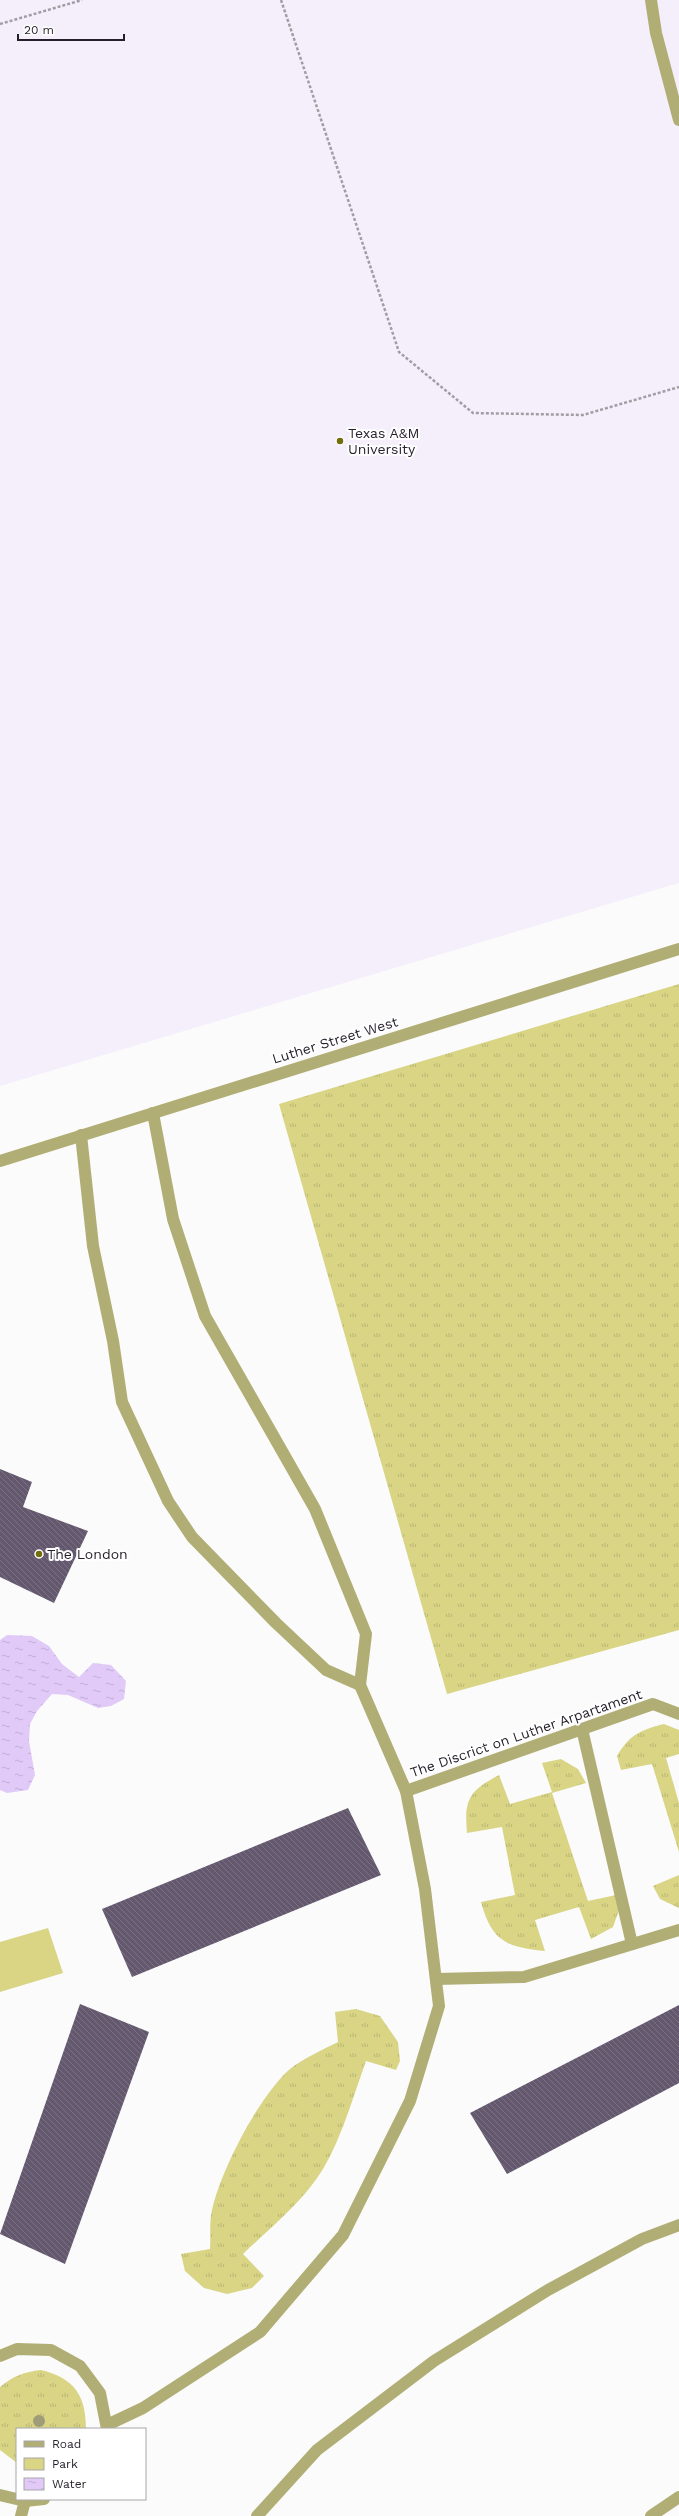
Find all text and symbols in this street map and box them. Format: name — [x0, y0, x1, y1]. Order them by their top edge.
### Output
scale bar — [18, 16, 124, 42]
text: 20 m — [24, 23, 54, 37]
place label: Texas A&M University — [348, 425, 419, 457]
marker: Texas A&M University — [335, 436, 345, 446]
street label: Luther Street West — [270, 1013, 400, 1067]
place label: The London — [47, 1546, 128, 1562]
marker: The London — [34, 1549, 44, 1559]
street label: The Discrict on Luther Arpartament — [408, 1686, 644, 1780]
legend — [16, 2428, 146, 2500]
text: Road — [52, 2437, 81, 2451]
text: Park — [52, 2457, 78, 2471]
text: Water — [52, 2477, 87, 2491]

